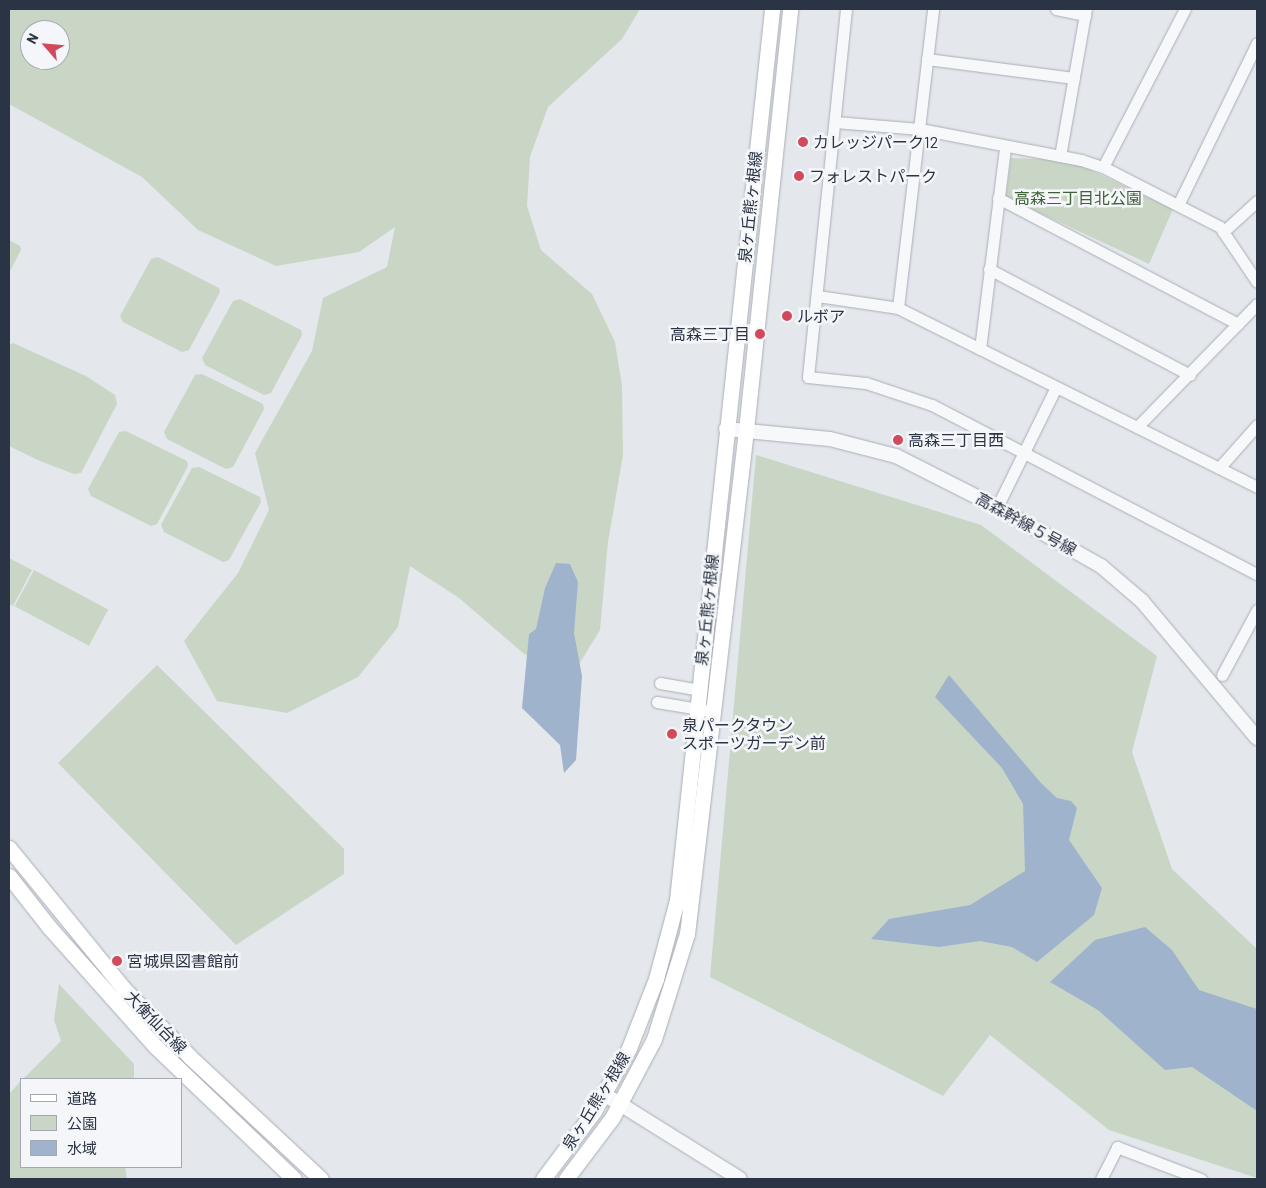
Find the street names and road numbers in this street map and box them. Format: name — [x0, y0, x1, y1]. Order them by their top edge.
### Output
street label: 泉ヶ丘熊ヶ根線 — [735, 150, 765, 264]
street label: 高森幹線５号線 — [972, 488, 1080, 560]
street label: 泉ヶ丘熊ヶ根線 — [692, 553, 722, 667]
street label: 大衡仙台線 — [121, 987, 191, 1057]
street label: 泉ヶ丘熊ヶ根線 — [558, 1048, 634, 1154]

